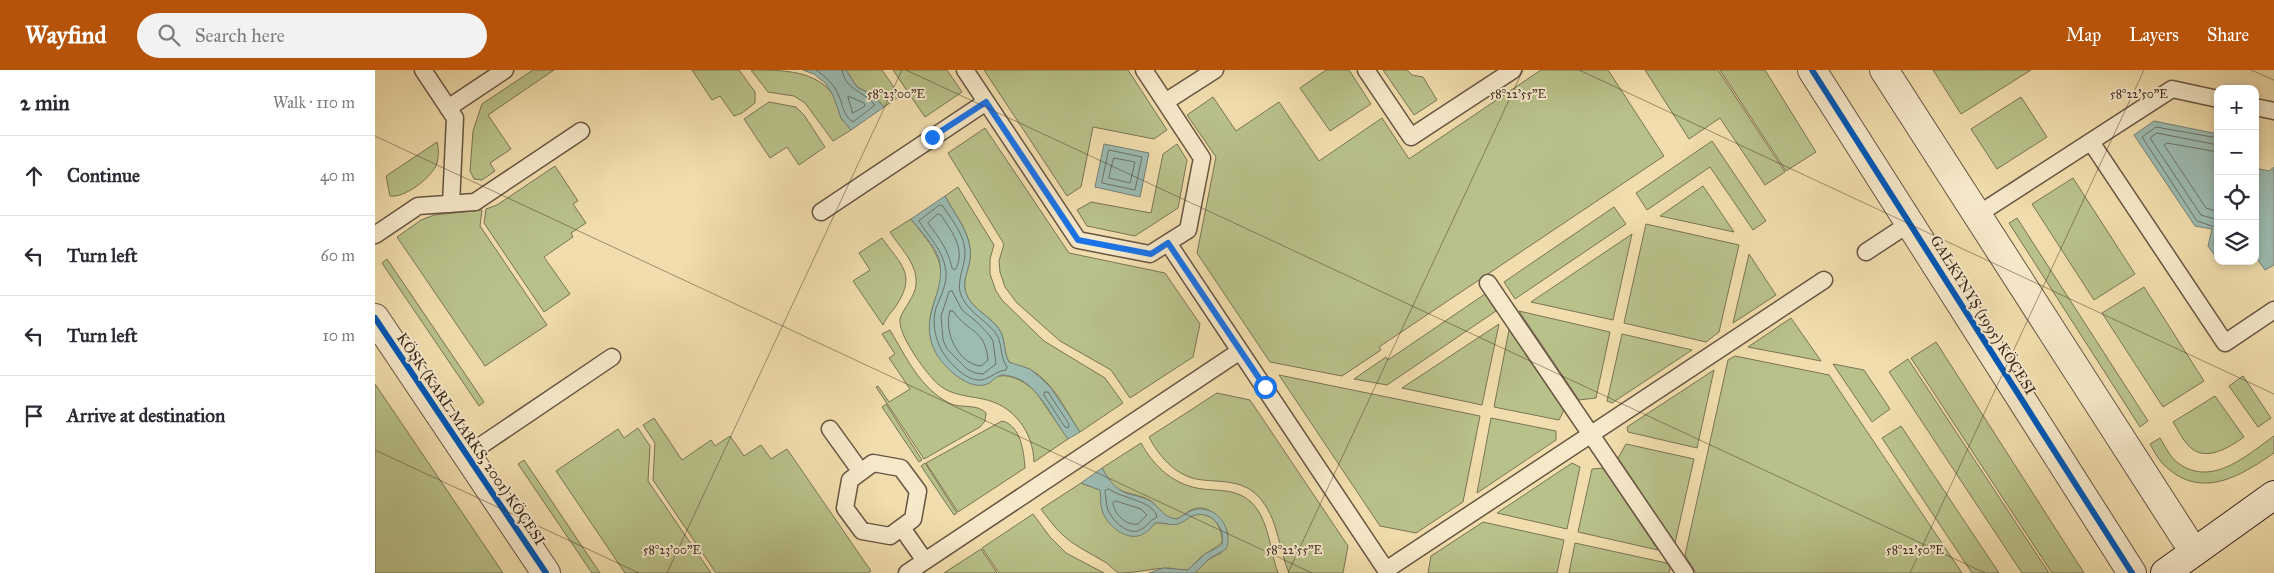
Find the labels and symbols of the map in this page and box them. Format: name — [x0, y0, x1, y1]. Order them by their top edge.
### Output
text: 58°23'00"E — [867, 87, 925, 101]
text: 58°22'55"E — [1490, 87, 1547, 101]
text: 58°22'50"E — [2110, 87, 2168, 101]
route end — [921, 126, 944, 149]
street label: GALKYNYŞ (1995) KÖÇESI — [1926, 231, 2040, 399]
street label: KÖŞK (KARL MARKS, 2001) KÖÇESI — [392, 329, 550, 549]
route start — [1254, 376, 1277, 399]
text: 58°23'00"E — [643, 543, 701, 557]
text: 58°22'55"E — [1266, 543, 1323, 557]
text: 58°22'50"E — [1886, 543, 1944, 557]

